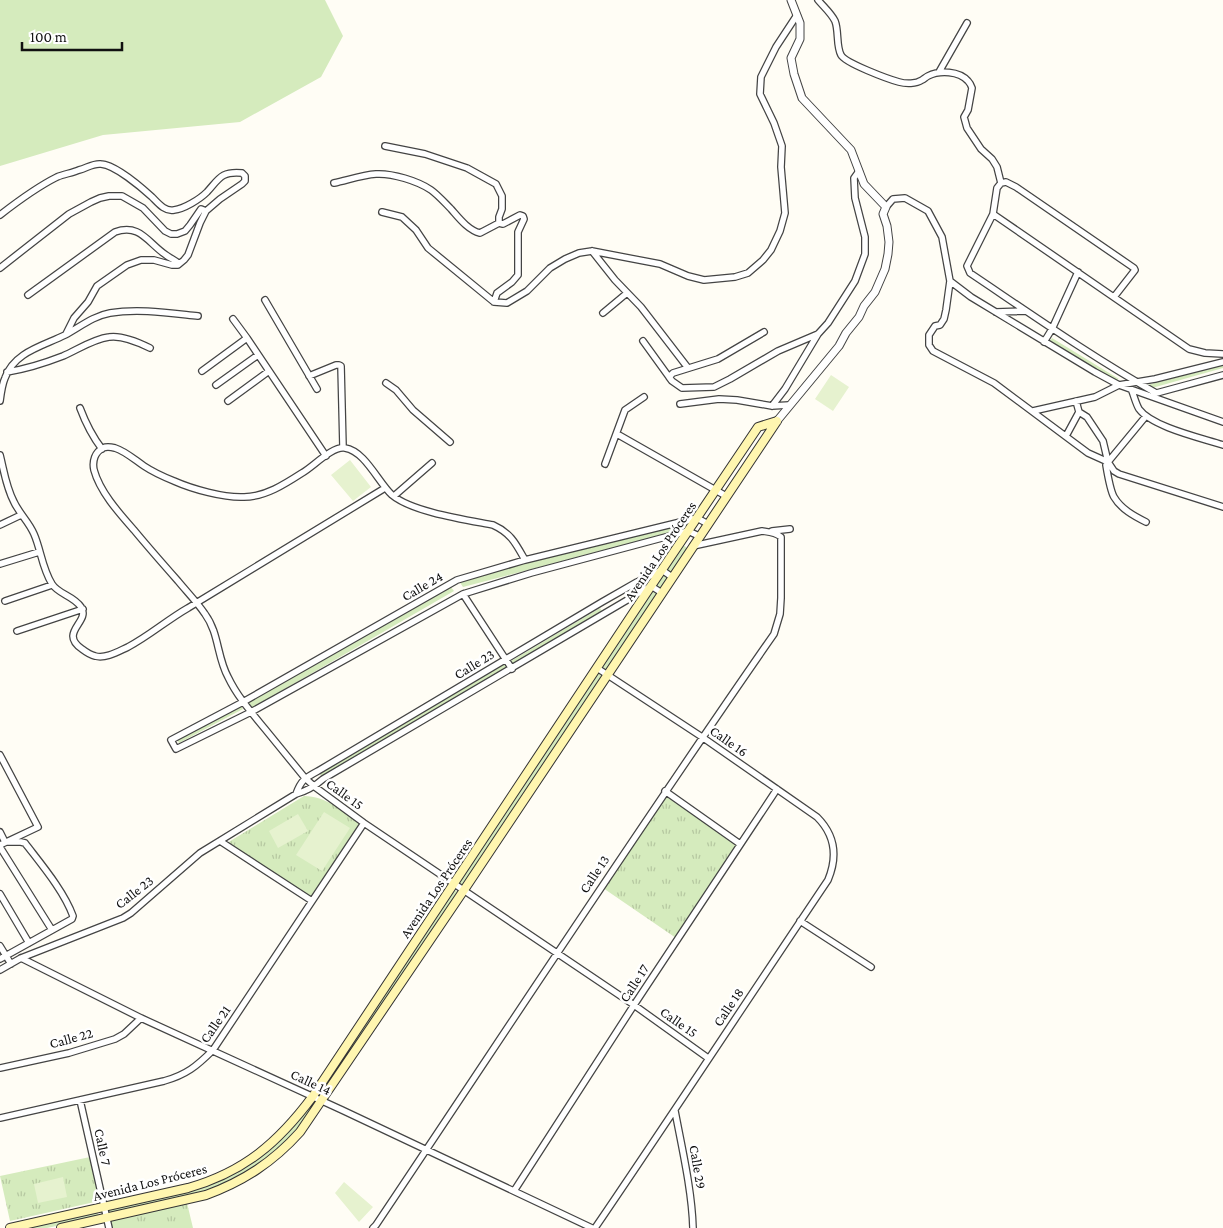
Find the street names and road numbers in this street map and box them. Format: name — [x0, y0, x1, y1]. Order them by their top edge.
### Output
street label: Avenida Los Próceres — [621, 498, 699, 604]
street label: Calle 24 — [399, 568, 445, 604]
street label: Calle 23 — [451, 646, 497, 682]
street label: Calle 16 — [707, 722, 751, 760]
street label: Calle 15 — [323, 775, 367, 813]
street label: Avenida Los Próceres — [397, 835, 475, 941]
street label: Calle 13 — [576, 852, 612, 896]
street label: Calle 23 — [112, 872, 156, 912]
street label: Calle 17 — [616, 961, 652, 1005]
street label: Calle 18 — [709, 985, 747, 1029]
street label: Calle 21 — [196, 1002, 234, 1046]
street label: Calle 15 — [657, 1003, 701, 1041]
street label: Calle 22 — [48, 1024, 95, 1051]
street label: Calle 14 — [288, 1066, 334, 1098]
street label: Calle 7 — [91, 1127, 115, 1167]
street label: Calle 29 — [686, 1144, 710, 1190]
street label: Avenida Los Próceres — [91, 1160, 209, 1204]

